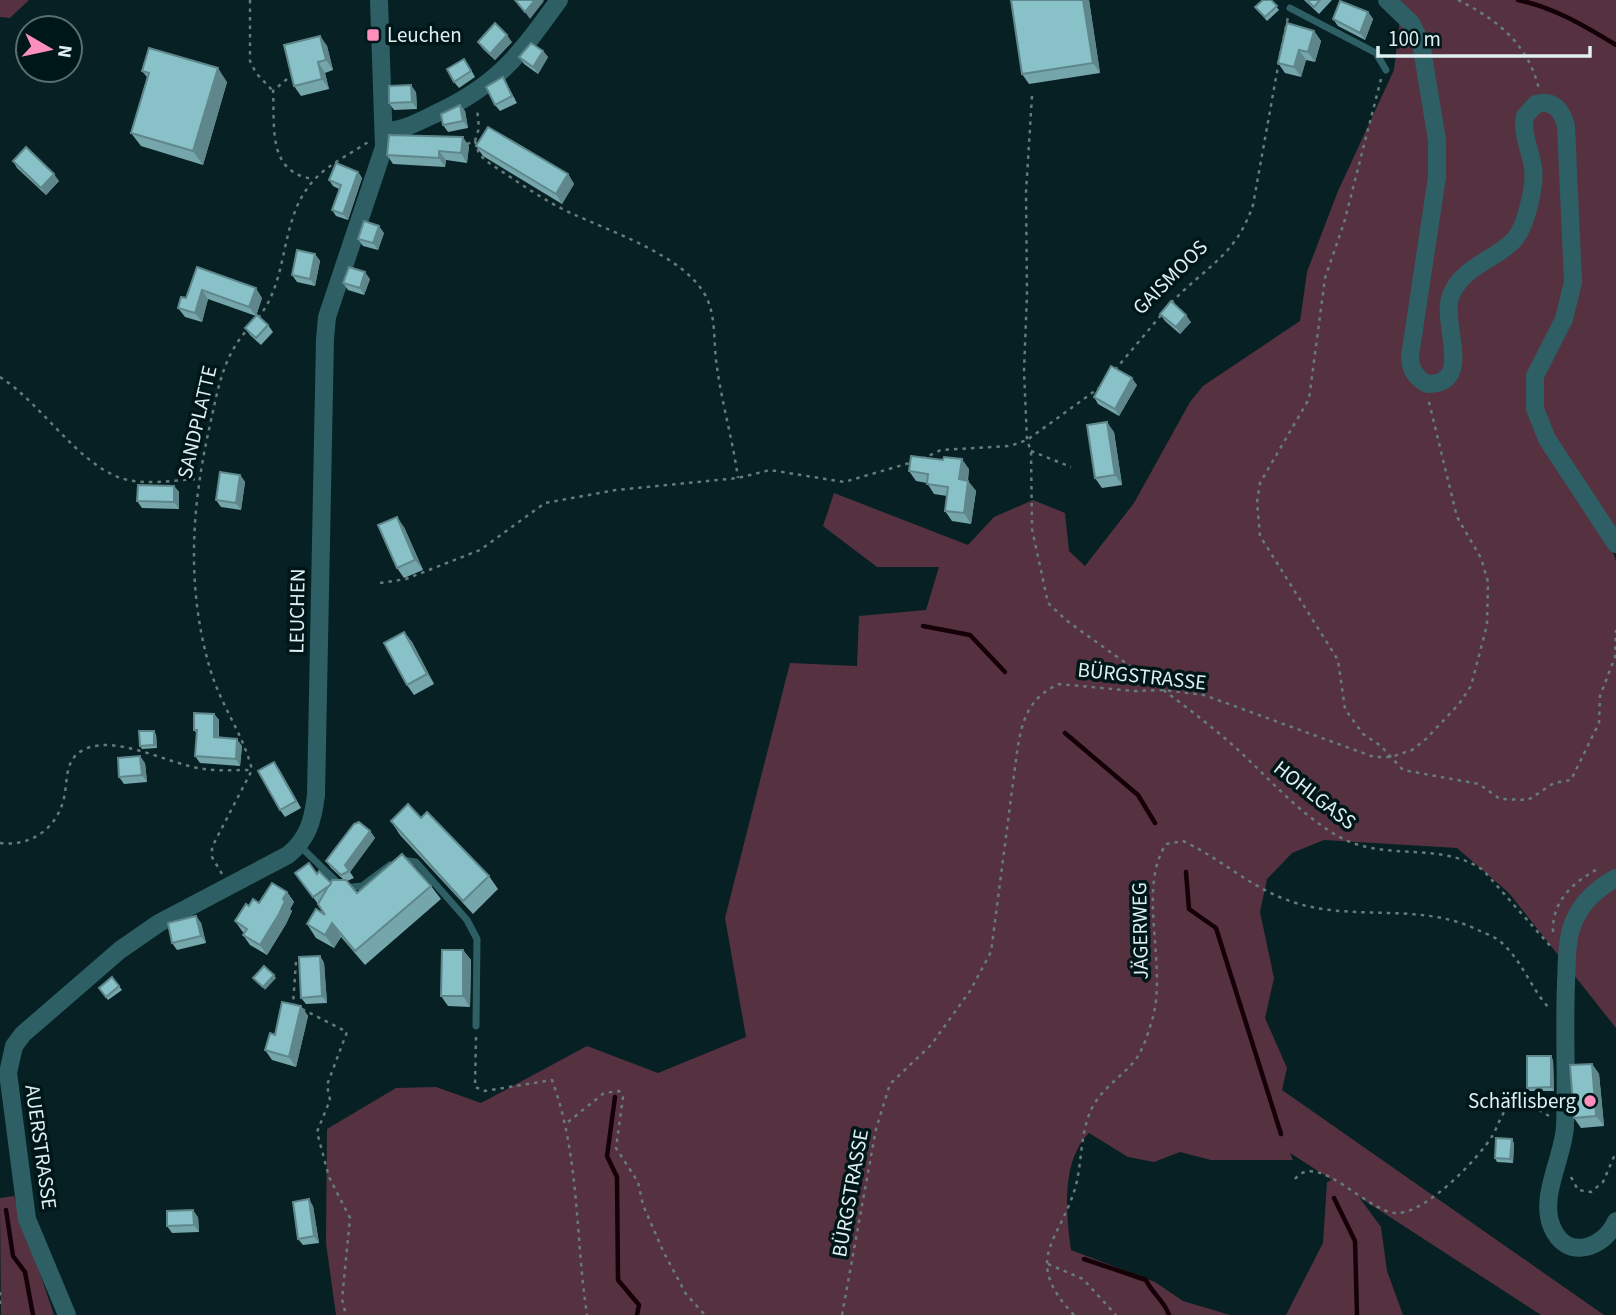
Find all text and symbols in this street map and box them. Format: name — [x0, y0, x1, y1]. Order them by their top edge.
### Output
north arrow — [14, 14, 84, 84]
scale bar — [1378, 14, 1590, 58]
place label: Leuchen — [387, 20, 462, 50]
text: 100 m — [1388, 24, 1441, 54]
marker: Leuchen — [365, 27, 381, 43]
text: N — [50, 43, 79, 60]
street label: GAISMOOS — [1126, 233, 1214, 321]
street label: SANDPLATTE — [169, 363, 225, 481]
street label: LEUCHEN — [281, 568, 313, 654]
street label: BÜRGSTRASSE — [1076, 654, 1208, 698]
street label: HOHLGASS — [1267, 753, 1363, 837]
street label: JÄGERWEG — [1124, 882, 1156, 980]
street label: AUERSTRASSE — [17, 1083, 65, 1211]
place label: Schäflisberg — [1468, 1086, 1576, 1116]
marker: Schäflisberg — [1582, 1093, 1598, 1109]
street label: BÜRGSTRASSE — [824, 1127, 876, 1259]

